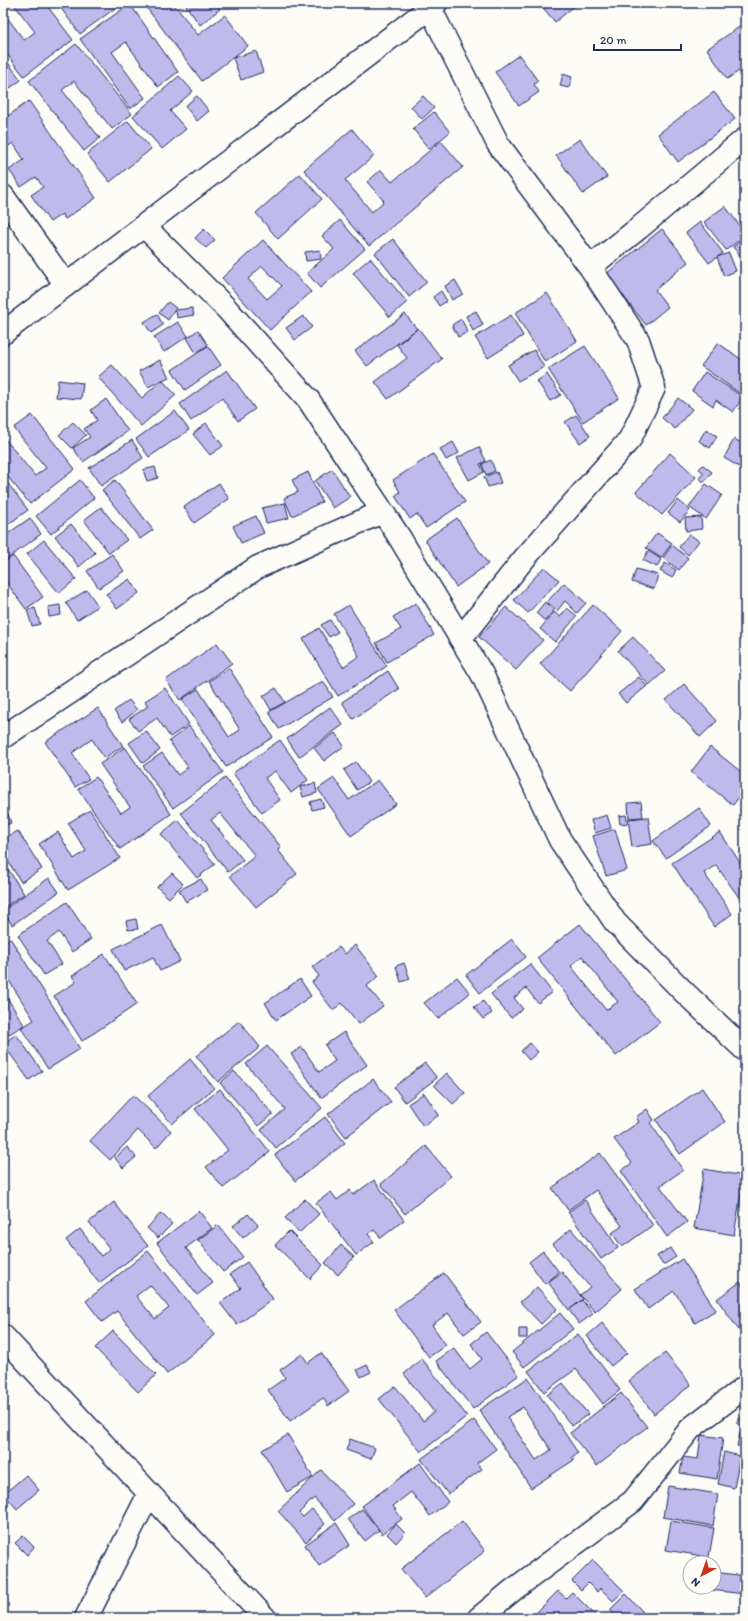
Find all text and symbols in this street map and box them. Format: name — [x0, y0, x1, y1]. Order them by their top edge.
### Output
scale bar — [594, 26, 681, 52]
text: 20 m — [600, 33, 627, 47]
north arrow — [682, 1555, 722, 1595]
text: N — [689, 1575, 703, 1590]

